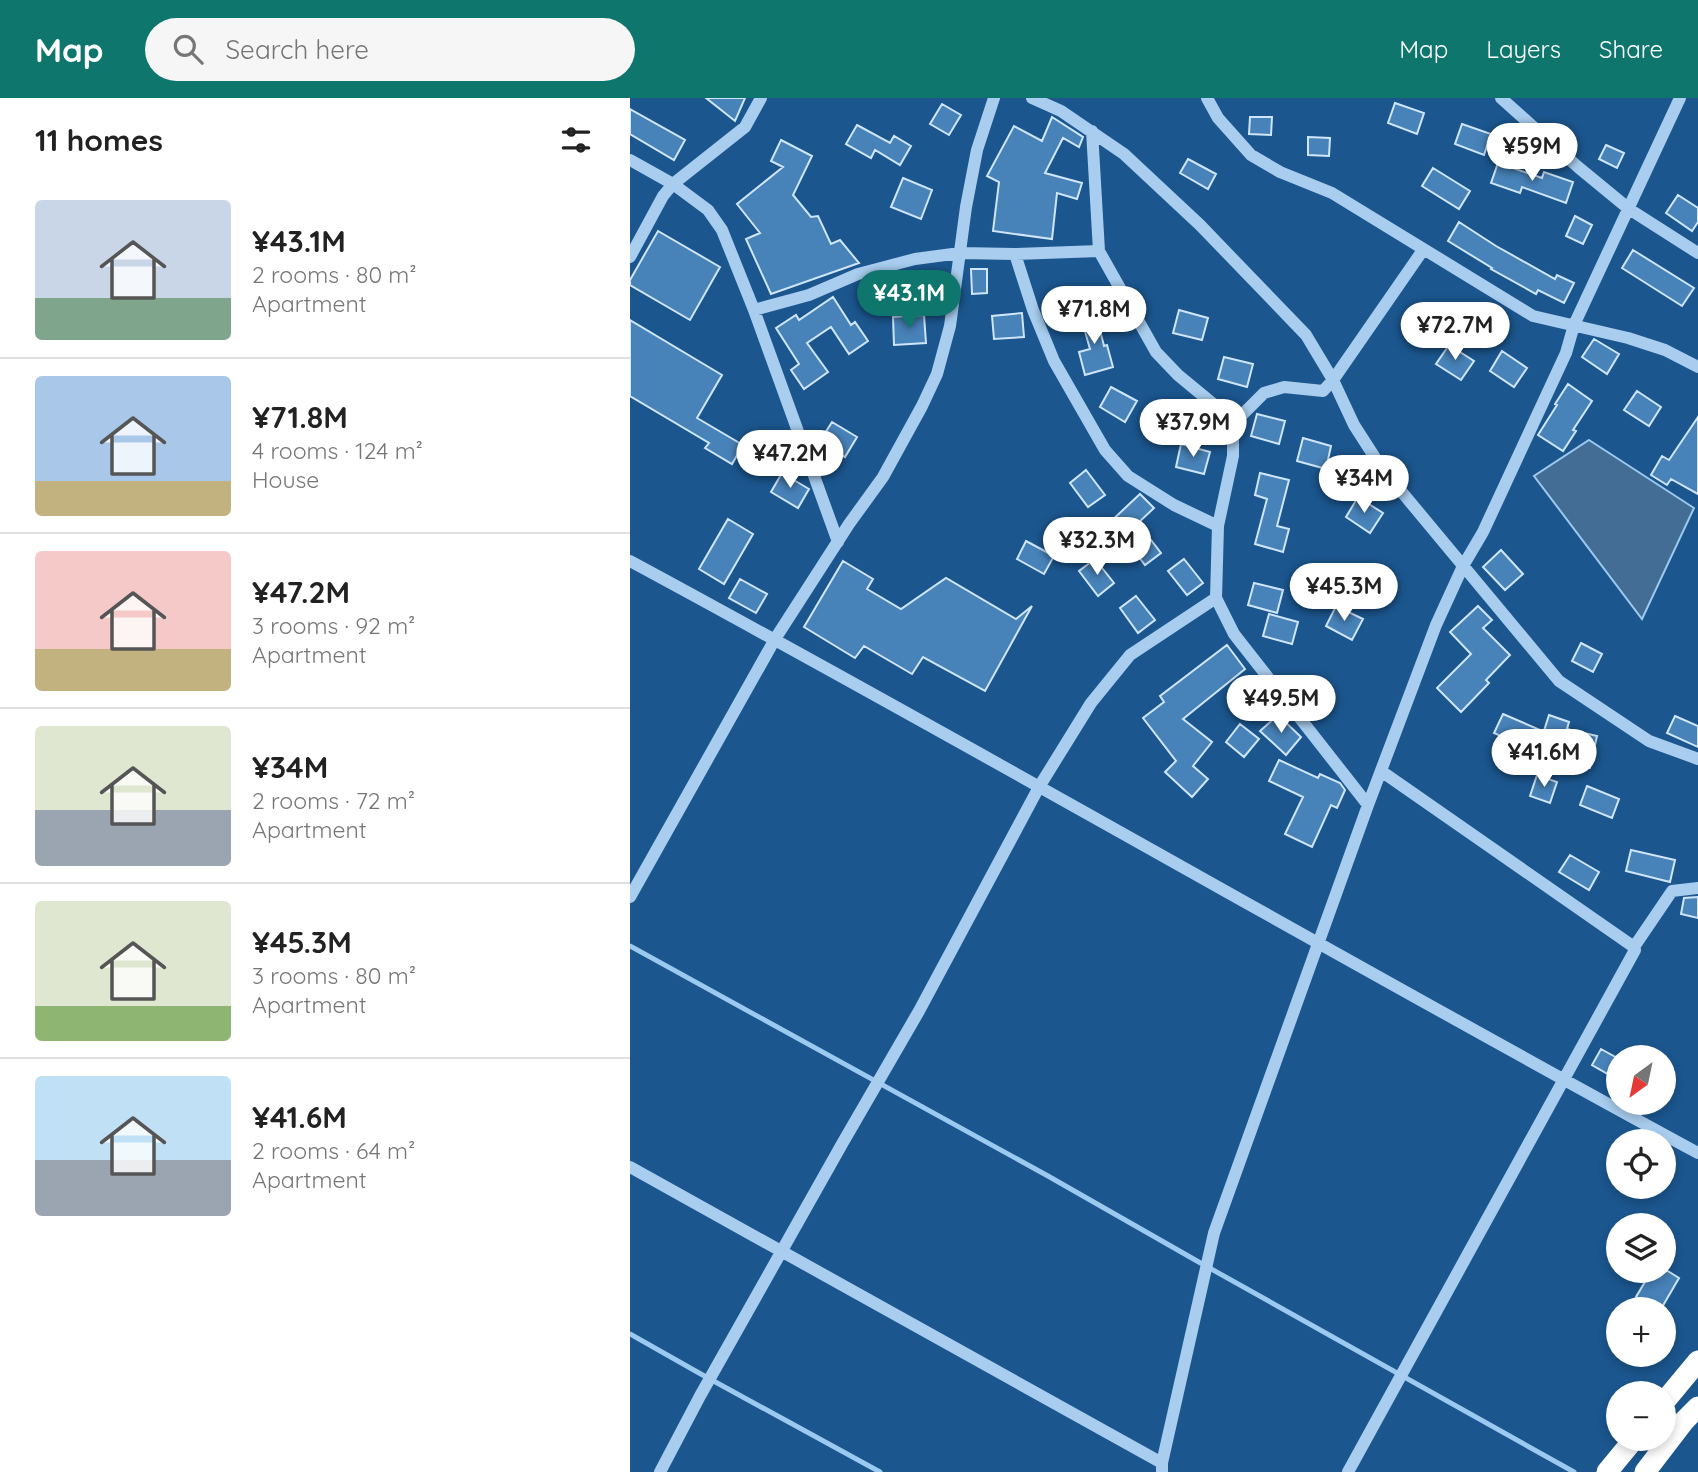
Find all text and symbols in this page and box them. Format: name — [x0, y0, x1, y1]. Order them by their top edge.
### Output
search box — [145, 18, 635, 81]
text: Map — [35, 29, 103, 70]
icon: search — [169, 30, 207, 68]
text: Search here — [225, 33, 369, 66]
text: Map — [1399, 34, 1448, 64]
text: Layers — [1486, 34, 1561, 64]
text: Share — [1599, 34, 1663, 64]
text: 11 homes — [35, 121, 163, 159]
icon: filters — [557, 121, 595, 159]
pin: ¥59M — [1491, 123, 1573, 183]
text: ¥59M — [1503, 131, 1561, 160]
text: ¥43.1M — [252, 222, 346, 260]
icon: home — [91, 228, 175, 312]
text: 2 rooms · 80 m² — [252, 260, 417, 289]
pin: ¥43.1M — [852, 271, 966, 330]
text: ¥43.1M — [873, 278, 945, 307]
pin: ¥71.8M — [1037, 286, 1151, 346]
text: Apartment — [252, 289, 366, 318]
text: ¥71.8M — [1057, 294, 1131, 323]
pin: ¥72.7M — [1398, 302, 1512, 362]
text: ¥72.7M — [1417, 310, 1493, 339]
text: ¥71.8M — [252, 398, 348, 436]
pin: ¥37.9M — [1136, 400, 1250, 459]
icon: home — [91, 404, 175, 488]
text: ¥37.9M — [1156, 407, 1230, 436]
pin: ¥47.2M — [733, 430, 847, 490]
text: 4 rooms · 124 m² — [252, 436, 423, 465]
text: ¥47.2M — [752, 438, 828, 467]
pin: ¥34M — [1323, 456, 1405, 515]
text: ¥34M — [1335, 463, 1393, 492]
text: House — [252, 465, 319, 494]
pin: ¥32.3M — [1040, 518, 1154, 577]
text: ¥32.3M — [1059, 525, 1135, 554]
pin: ¥45.3M — [1287, 564, 1401, 623]
text: ¥45.3M — [1306, 571, 1382, 600]
text: ¥47.2M — [252, 573, 350, 611]
icon: home — [91, 579, 175, 663]
text: 3 rooms · 92 m² — [252, 611, 415, 640]
text: Apartment — [252, 640, 366, 669]
pin: ¥49.5M — [1224, 676, 1338, 735]
text: ¥49.5M — [1243, 683, 1319, 712]
pin: ¥41.6M — [1487, 730, 1601, 789]
text: ¥41.6M — [1508, 737, 1580, 766]
text: ¥34M — [252, 748, 328, 786]
icon: home — [91, 754, 175, 838]
text: 2 rooms · 72 m² — [252, 786, 415, 815]
text: Apartment — [252, 815, 366, 844]
text: ¥45.3M — [252, 923, 352, 961]
icon: home — [91, 929, 175, 1013]
text: 3 rooms · 80 m² — [252, 961, 416, 990]
text: Apartment — [252, 990, 366, 1019]
north arrow — [1606, 1045, 1676, 1115]
map controls — [1606, 1045, 1676, 1451]
text: ¥41.6M — [252, 1098, 347, 1136]
icon: home — [91, 1104, 175, 1188]
button: locate — [1606, 1129, 1676, 1199]
text: 2 rooms · 64 m² — [252, 1136, 415, 1165]
text: Apartment — [252, 1165, 366, 1194]
button: layers — [1606, 1213, 1676, 1283]
button: + — [1606, 1297, 1676, 1367]
button: − — [1606, 1381, 1676, 1451]

